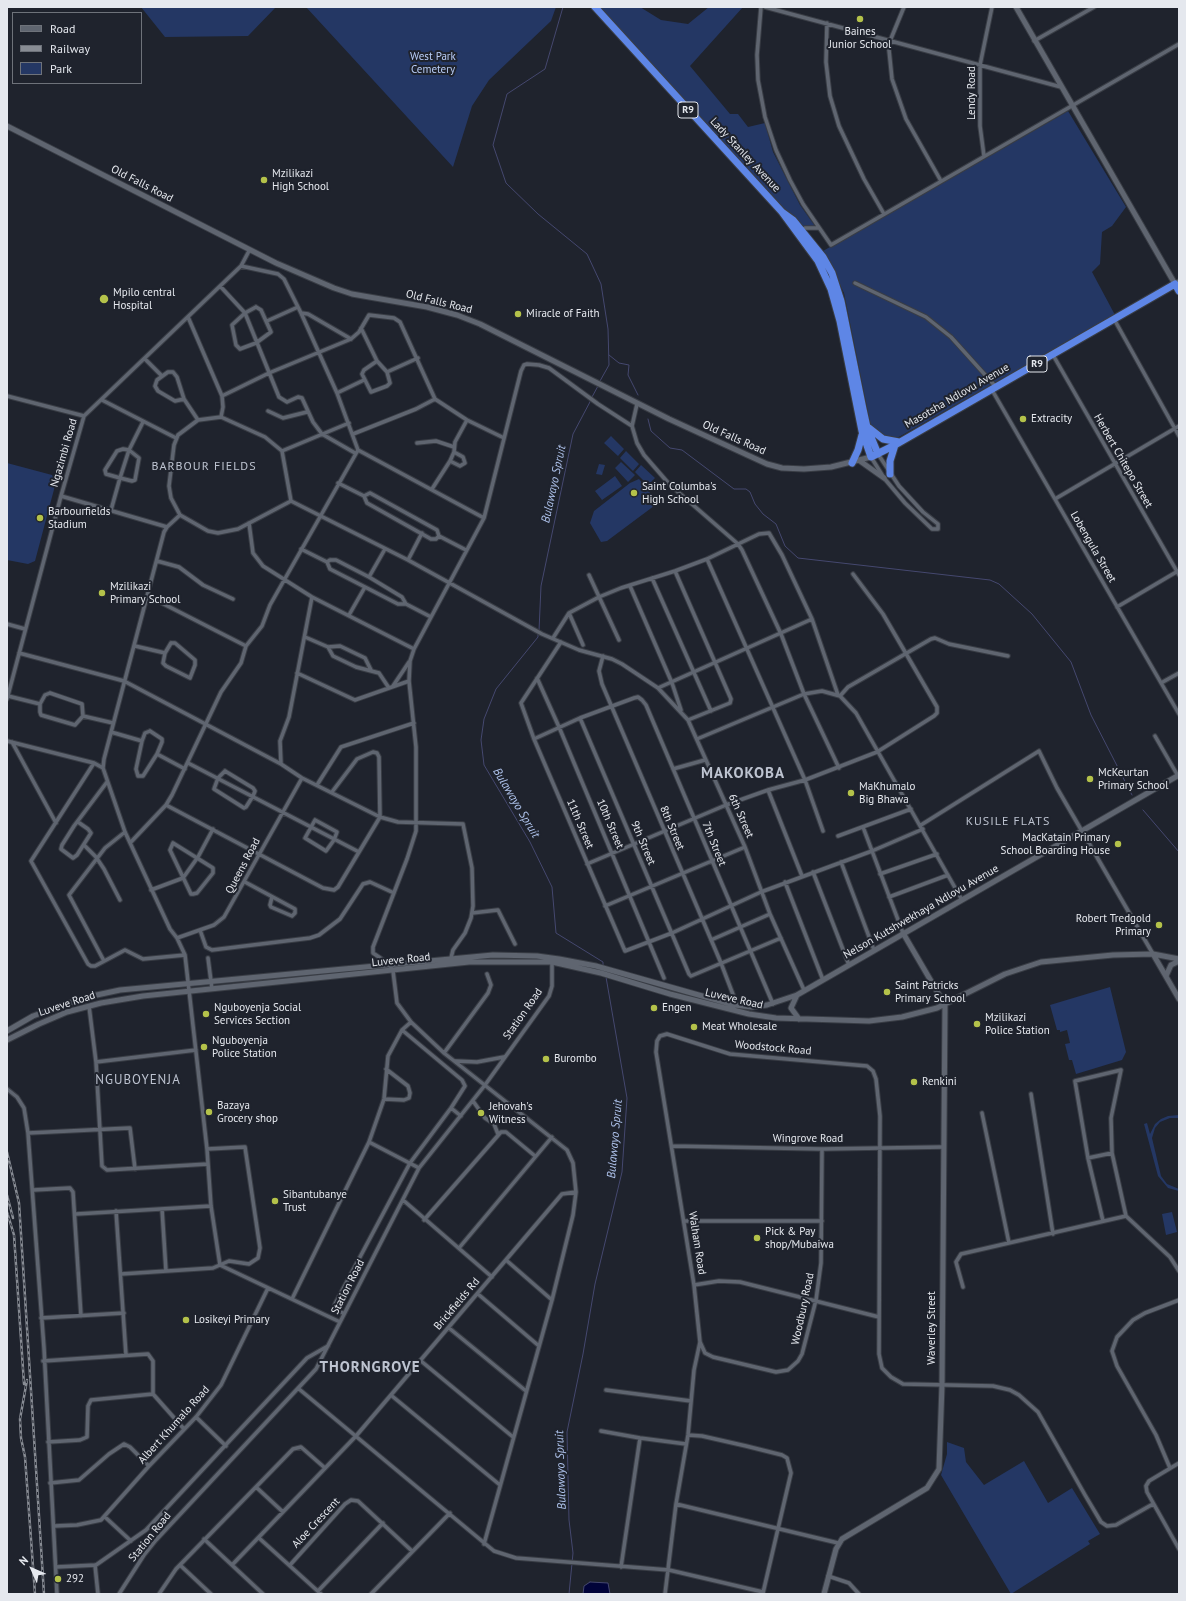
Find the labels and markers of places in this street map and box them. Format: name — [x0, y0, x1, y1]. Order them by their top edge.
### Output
marker: Baines Junior School — [855, 14, 865, 24]
place label: Baines Junior School — [829, 25, 891, 51]
place label: Mzilikazi High School — [272, 167, 329, 193]
marker: Mzilikazi High School — [259, 175, 269, 185]
place label: Mpilo central Hospital — [113, 286, 175, 312]
marker: Mpilo central Hospital — [98, 293, 110, 305]
place label: Miracle of Faith — [526, 307, 600, 321]
marker: Miracle of Faith — [513, 309, 523, 319]
place label: Extracity — [1031, 412, 1072, 426]
marker: Extracity — [1018, 414, 1028, 424]
place label: Saint Columba's High School — [642, 480, 716, 506]
marker: Saint Columba's High School — [629, 488, 639, 498]
place label: Barbourfields Stadium — [48, 505, 110, 531]
marker: Barbourfields Stadium — [35, 513, 45, 523]
place label: Mzilikazi Primary School — [110, 580, 180, 606]
marker: Mzilikazi Primary School — [97, 588, 107, 598]
place label: McKeurtan Primary School — [1098, 766, 1168, 792]
marker: McKeurtan Primary School — [1085, 774, 1095, 784]
place label: MaKhumalo Big Bhawa — [859, 780, 915, 806]
marker: MaKhumalo Big Bhawa — [846, 788, 856, 798]
place label: MacKatain Primary School Boarding House — [1001, 831, 1110, 857]
marker: MacKatain Primary School Boarding House — [1113, 839, 1123, 849]
place label: Robert Tredgold Primary — [1076, 912, 1151, 938]
marker: Robert Tredgold Primary — [1154, 920, 1164, 930]
place label: Saint Patricks Primary School — [895, 979, 965, 1005]
marker: Saint Patricks Primary School — [882, 987, 892, 997]
place label: Nguboyenja Social Services Section — [214, 1001, 301, 1027]
place label: Engen — [662, 1001, 691, 1015]
marker: Engen — [649, 1003, 659, 1013]
marker: Nguboyenja Social Services Section — [201, 1009, 211, 1019]
place label: Mzilikazi Police Station — [985, 1011, 1050, 1037]
marker: Mzilikazi Police Station — [972, 1019, 982, 1029]
place label: Meat Wholesale — [702, 1020, 777, 1034]
marker: Meat Wholesale — [689, 1022, 699, 1032]
place label: Nguboyenja Police Station — [212, 1034, 277, 1060]
marker: Nguboyenja Police Station — [199, 1042, 209, 1052]
place label: Burombo — [554, 1052, 597, 1066]
marker: Burombo — [541, 1054, 551, 1064]
place label: Renkini — [922, 1075, 957, 1089]
marker: Renkini — [909, 1077, 919, 1087]
place label: Bazaya Grocery shop — [217, 1099, 278, 1125]
place label: Jehovah's Witness — [489, 1100, 533, 1126]
marker: Bazaya Grocery shop — [204, 1107, 214, 1117]
marker: Jehovah's Witness — [476, 1108, 486, 1118]
place label: Sibantubanye Trust — [283, 1188, 347, 1214]
marker: Sibantubanye Trust — [270, 1196, 280, 1206]
place label: Pick & Pay shop/Mubaiwa — [765, 1225, 834, 1251]
marker: Pick & Pay shop/Mubaiwa — [752, 1233, 762, 1243]
place label: Losikeyi Primary — [194, 1313, 270, 1327]
marker: Losikeyi Primary — [181, 1315, 191, 1325]
place label: 292 — [66, 1572, 84, 1586]
marker: 292 — [53, 1574, 63, 1584]

